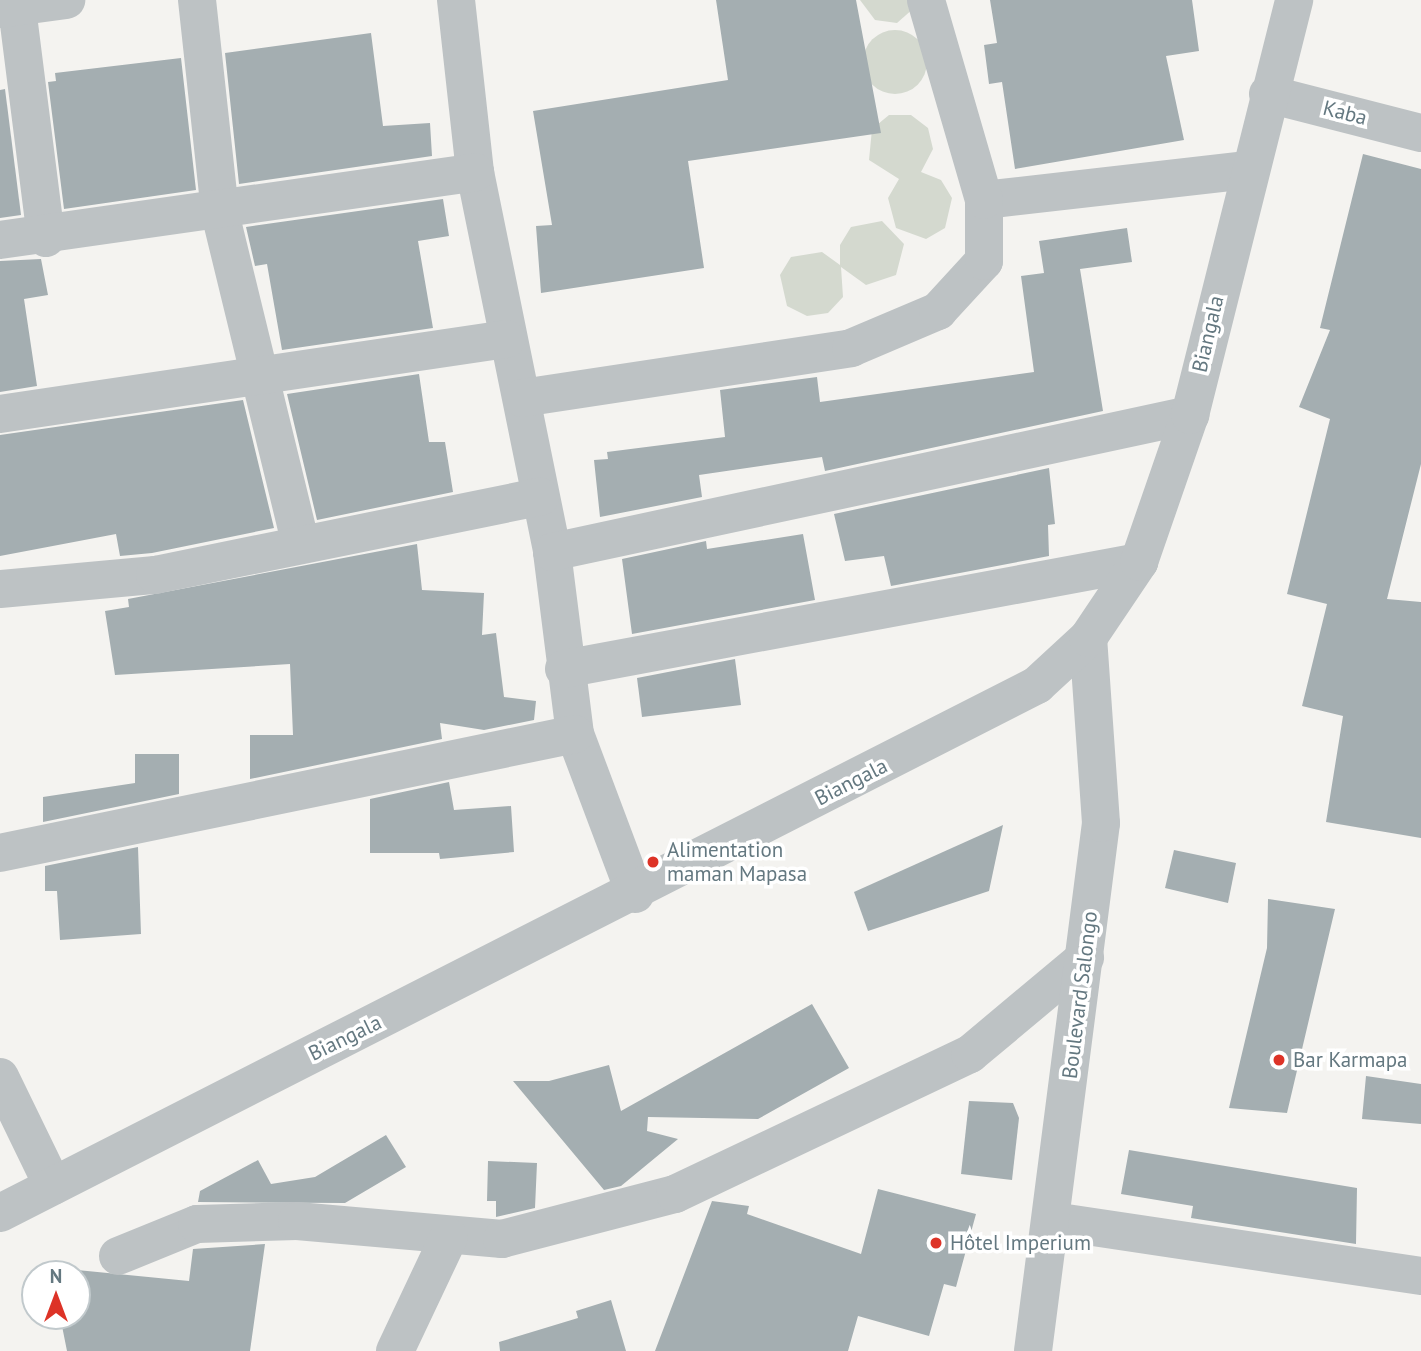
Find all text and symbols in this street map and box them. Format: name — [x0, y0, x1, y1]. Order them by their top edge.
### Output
street label: Kaba — [1320, 95, 1370, 131]
street label: Biangala — [1187, 293, 1229, 375]
street label: Biangala — [811, 753, 891, 811]
place label: Alimentation maman Mapasa — [667, 837, 807, 887]
marker: Alimentation maman Mapasa — [645, 854, 661, 870]
street label: Boulevard Salongo — [1057, 910, 1103, 1080]
street label: Biangala — [304, 1010, 386, 1066]
place label: Bar Karmapa — [1293, 1047, 1407, 1073]
marker: Bar Karmapa — [1271, 1052, 1287, 1068]
place label: Hôtel Imperium — [950, 1230, 1091, 1256]
marker: Hôtel Imperium — [928, 1235, 944, 1251]
north arrow — [21, 1260, 91, 1330]
text: N — [50, 1264, 62, 1288]

